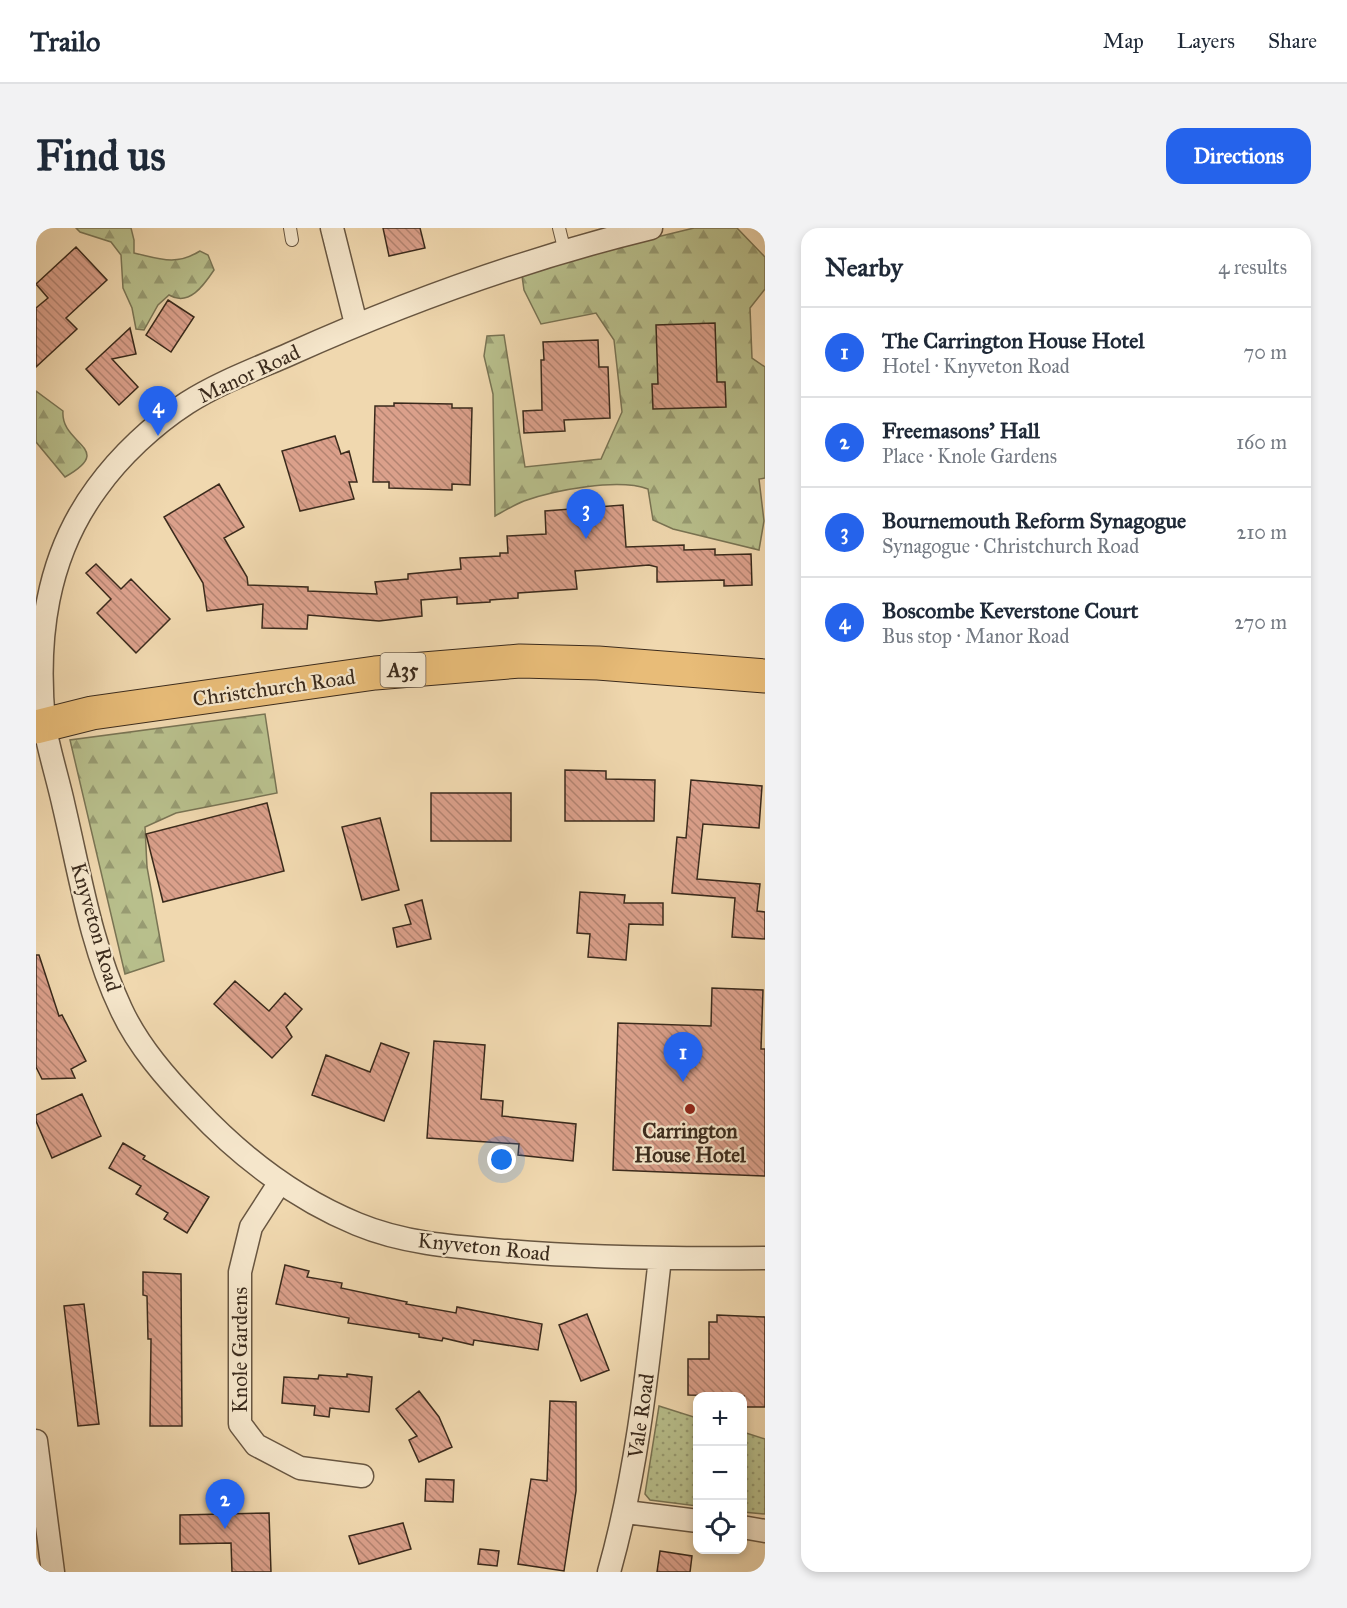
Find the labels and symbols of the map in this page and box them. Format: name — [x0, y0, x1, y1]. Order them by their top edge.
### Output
street label: Manor Road — [194, 339, 305, 409]
pin: 4 — [138, 386, 178, 436]
pin: 3 — [566, 490, 606, 539]
road number: A35 — [380, 653, 425, 687]
street label: Christchurch Road — [191, 664, 357, 712]
street label: Knyveton Road — [65, 859, 127, 995]
pin: 1 — [664, 1032, 702, 1082]
marker: Carrington House Hotel — [683, 1102, 697, 1116]
place label: Carrington House Hotel — [634, 1118, 747, 1168]
your location — [487, 1145, 516, 1174]
street label: Knyveton Road — [416, 1227, 552, 1267]
street label: Knole Gardens — [227, 1287, 253, 1413]
street label: Vale Road — [622, 1371, 660, 1461]
pin: 2 — [206, 1480, 244, 1529]

